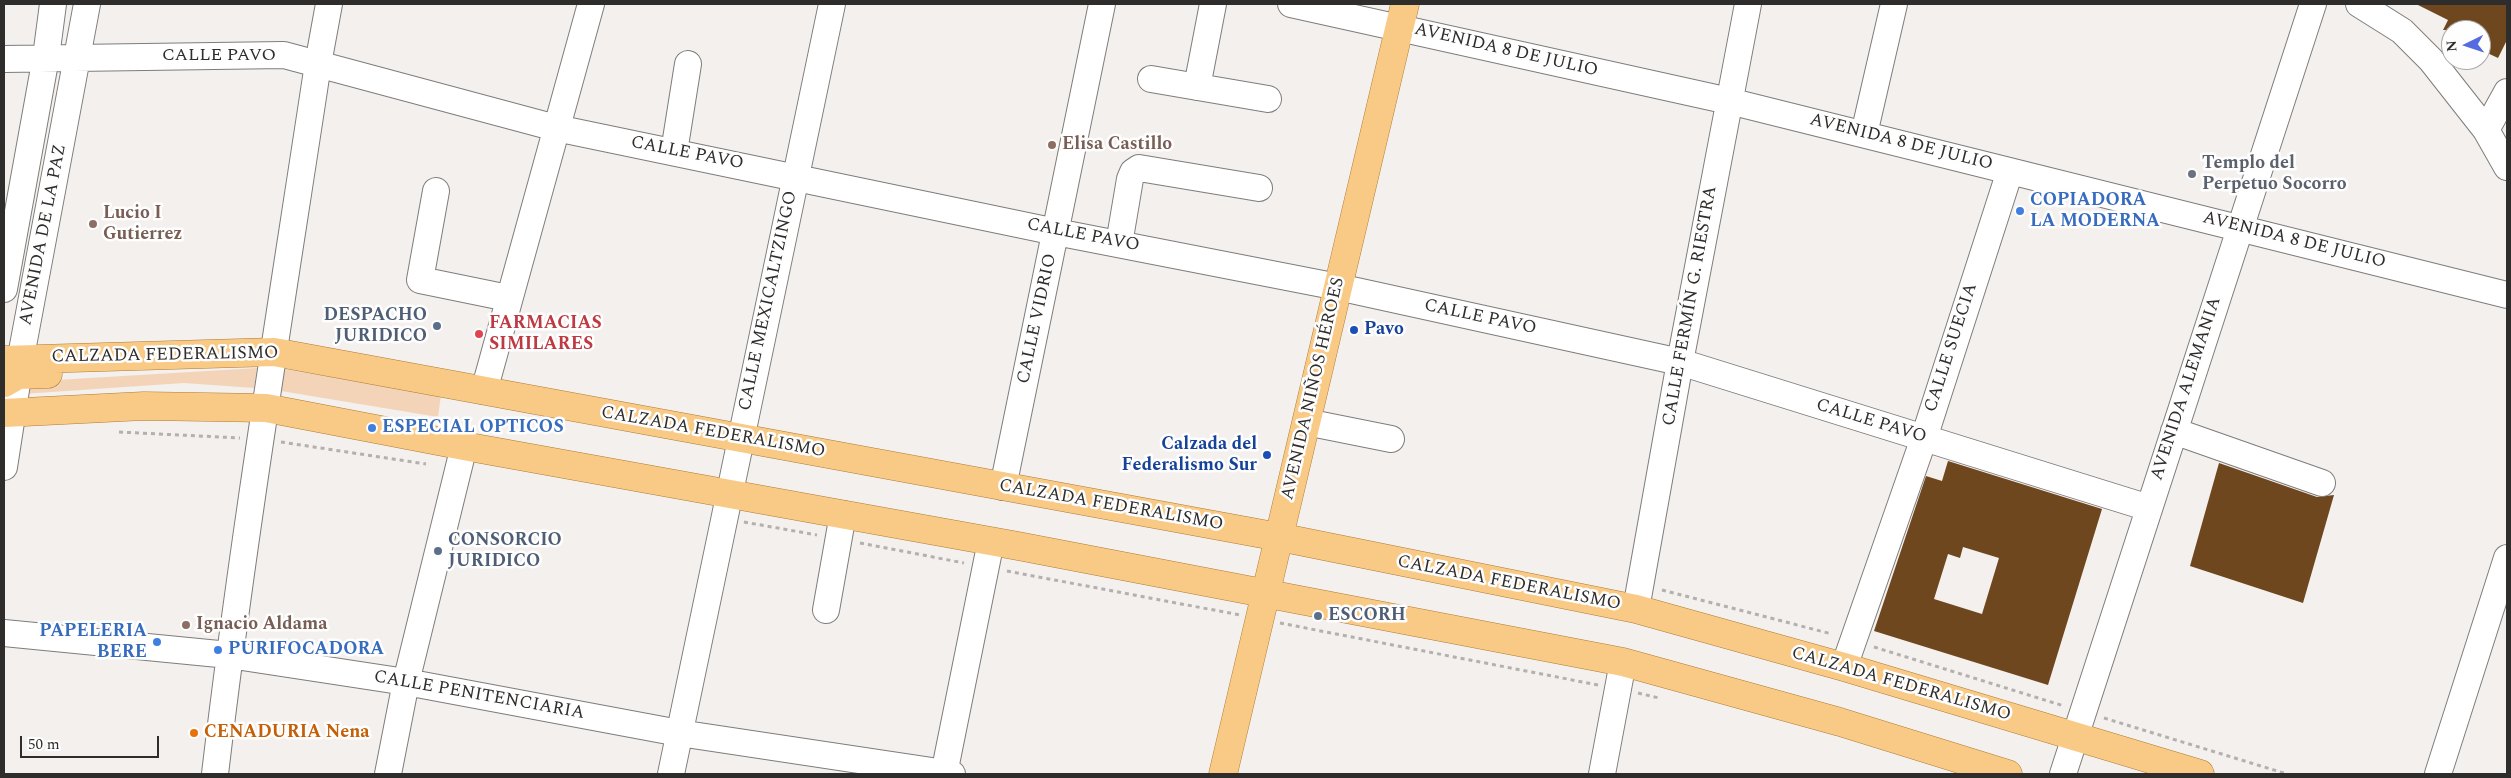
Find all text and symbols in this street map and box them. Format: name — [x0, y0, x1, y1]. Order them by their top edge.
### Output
street label: AVENIDA 8 DE JULIO — [1412, 19, 1600, 83]
north arrow — [2441, 20, 2491, 70]
text: N — [2441, 40, 2462, 52]
street label: CALLE PAVO — [162, 45, 276, 67]
street label: AVENIDA 8 DE JULIO — [1807, 110, 1995, 176]
street label: CALLE PAVO — [629, 132, 745, 176]
place label: Elisa Castillo — [1062, 134, 1172, 156]
marker: Elisa Castillo — [1046, 139, 1058, 151]
street label: AVENIDA DE LA PAZ — [16, 143, 72, 327]
place label: Templo del Perpetuo Socorro — [2202, 153, 2347, 195]
marker: Templo del Perpetuo Socorro — [2186, 168, 2198, 180]
street label: CALLE FERMÍN G. RIESTRA — [1659, 184, 1723, 428]
street label: CALLE MEXICALTZINGO — [735, 189, 803, 413]
place label: COPIADORA LA MODERNA — [2030, 190, 2160, 232]
place label: Lucio I Gutierrez — [103, 203, 182, 245]
marker: COPIADORA LA MODERNA — [2014, 205, 2026, 217]
street label: AVENIDA 8 DE JULIO — [2200, 208, 2388, 274]
street label: CALLE PAVO — [1025, 214, 1141, 258]
marker: Lucio I Gutierrez — [87, 218, 99, 230]
street label: CALLE VIDRIO — [1014, 252, 1062, 386]
street label: AVENIDA NIÑOS HÉROES — [1278, 276, 1350, 502]
street label: CALLE SUECIA — [1921, 281, 1983, 415]
street label: AVENIDA ALEMANIA — [2147, 295, 2227, 483]
street label: CALLE PAVO — [1422, 296, 1538, 340]
place label: DESPACHO JURIDICO — [323, 305, 427, 348]
place label: FARMACIAS SIMILARES — [489, 313, 602, 356]
place label: Pavo — [1364, 319, 1404, 341]
marker: DESPACHO JURIDICO — [431, 320, 443, 332]
marker: Pavo — [1348, 324, 1360, 336]
marker: FARMACIAS SIMILARES — [473, 328, 485, 340]
street label: CALZADA FEDERALISMO — [51, 343, 279, 369]
street label: CALLE PAVO — [1813, 395, 1929, 449]
street label: CALZADA FEDERALISMO — [599, 403, 827, 463]
place label: ESPECIAL OPTICOS — [382, 417, 564, 439]
marker: ESPECIAL OPTICOS — [366, 422, 378, 434]
place label: Calzada del Federalismo Sur — [1122, 434, 1257, 476]
marker: Calzada del Federalismo Sur — [1261, 449, 1273, 461]
street label: CALZADA FEDERALISMO — [997, 476, 1225, 536]
place label: CONSORCIO JURIDICO — [448, 530, 562, 572]
marker: CONSORCIO JURIDICO — [432, 545, 444, 557]
street label: CALZADA FEDERALISMO — [1395, 552, 1623, 616]
place label: ESCORH — [1328, 605, 1406, 627]
marker: ESCORH — [1312, 610, 1324, 622]
place label: Ignacio Aldama — [196, 614, 327, 636]
marker: Ignacio Aldama — [180, 619, 192, 631]
place label: PAPELERIA BERE — [39, 621, 147, 664]
marker: PAPELERIA BERE — [151, 636, 163, 648]
place label: PURIFOCADORA — [228, 639, 384, 661]
street label: CALZADA FEDERALISMO — [1789, 643, 2013, 727]
marker: PURIFOCADORA — [212, 644, 224, 656]
street label: CALLE PENITENCIARIA — [372, 667, 586, 725]
place label: CENADURIA Nena — [204, 722, 370, 744]
scale bar — [22, 726, 161, 758]
marker: CENADURIA Nena — [188, 727, 200, 739]
text: 50 m — [28, 733, 60, 756]

